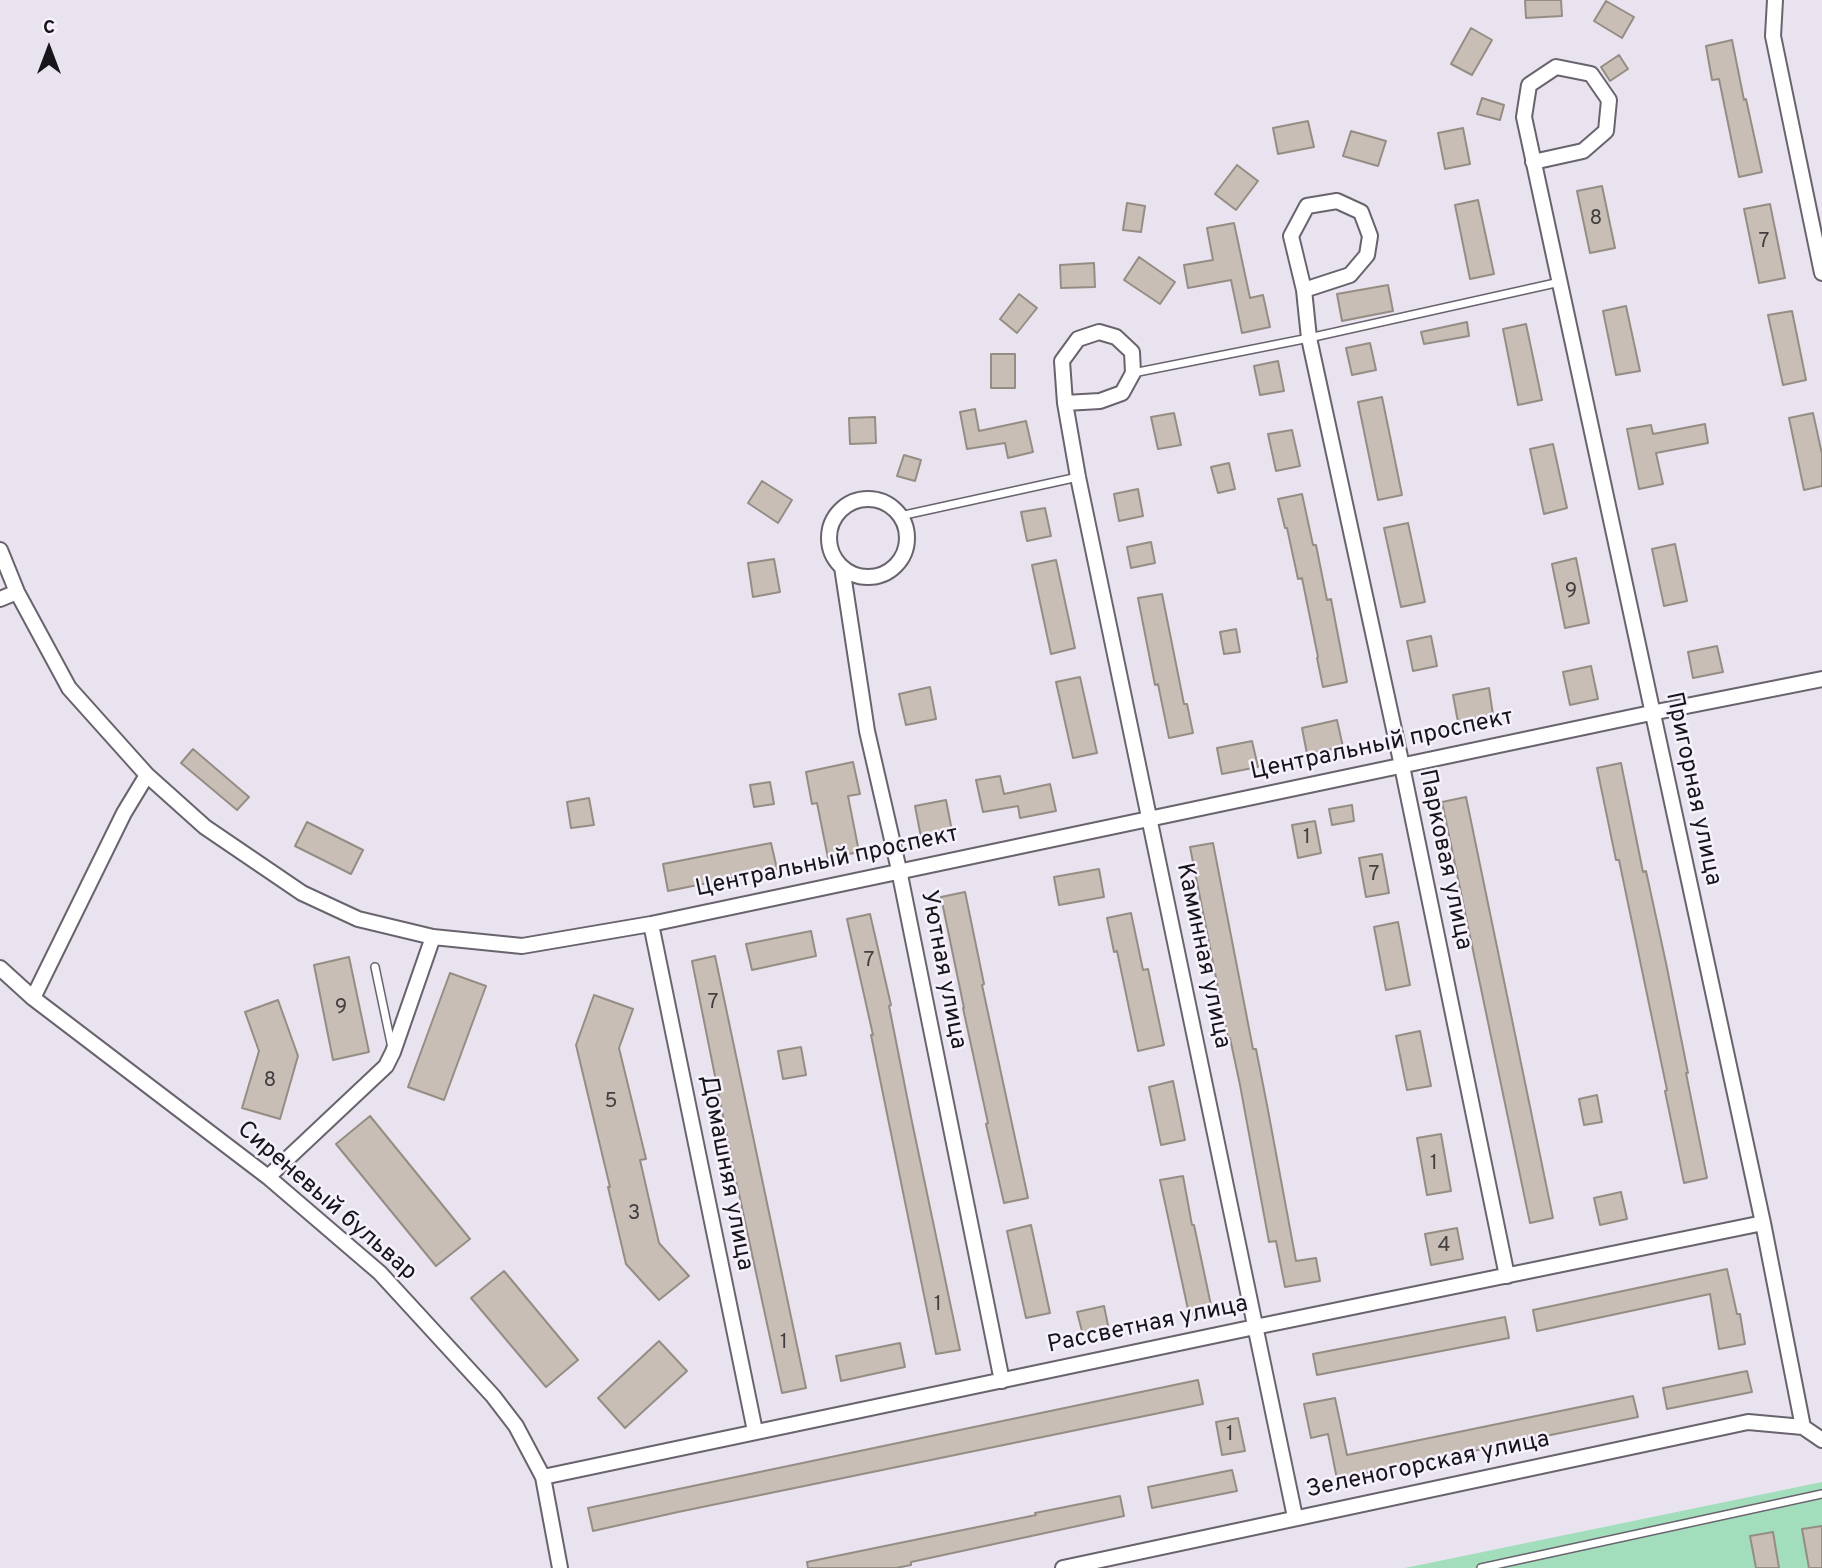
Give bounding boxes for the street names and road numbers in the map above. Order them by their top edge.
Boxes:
street label: Пригорная улица [1657,690,1727,888]
street label: Центральный проспект [1248,704,1516,788]
street label: Парковая улица [1411,767,1477,953]
street label: Центральный проспект [693,821,961,905]
street label: Каминная улица [1168,861,1236,1051]
street label: Уютная улица [912,888,972,1052]
street label: Домашняя улица [692,1073,758,1273]
street label: Сиреневый бульвар [230,1116,422,1288]
street label: Рассветная улица [1045,1291,1251,1361]
street label: Зеленогорская улица [1304,1426,1552,1506]

